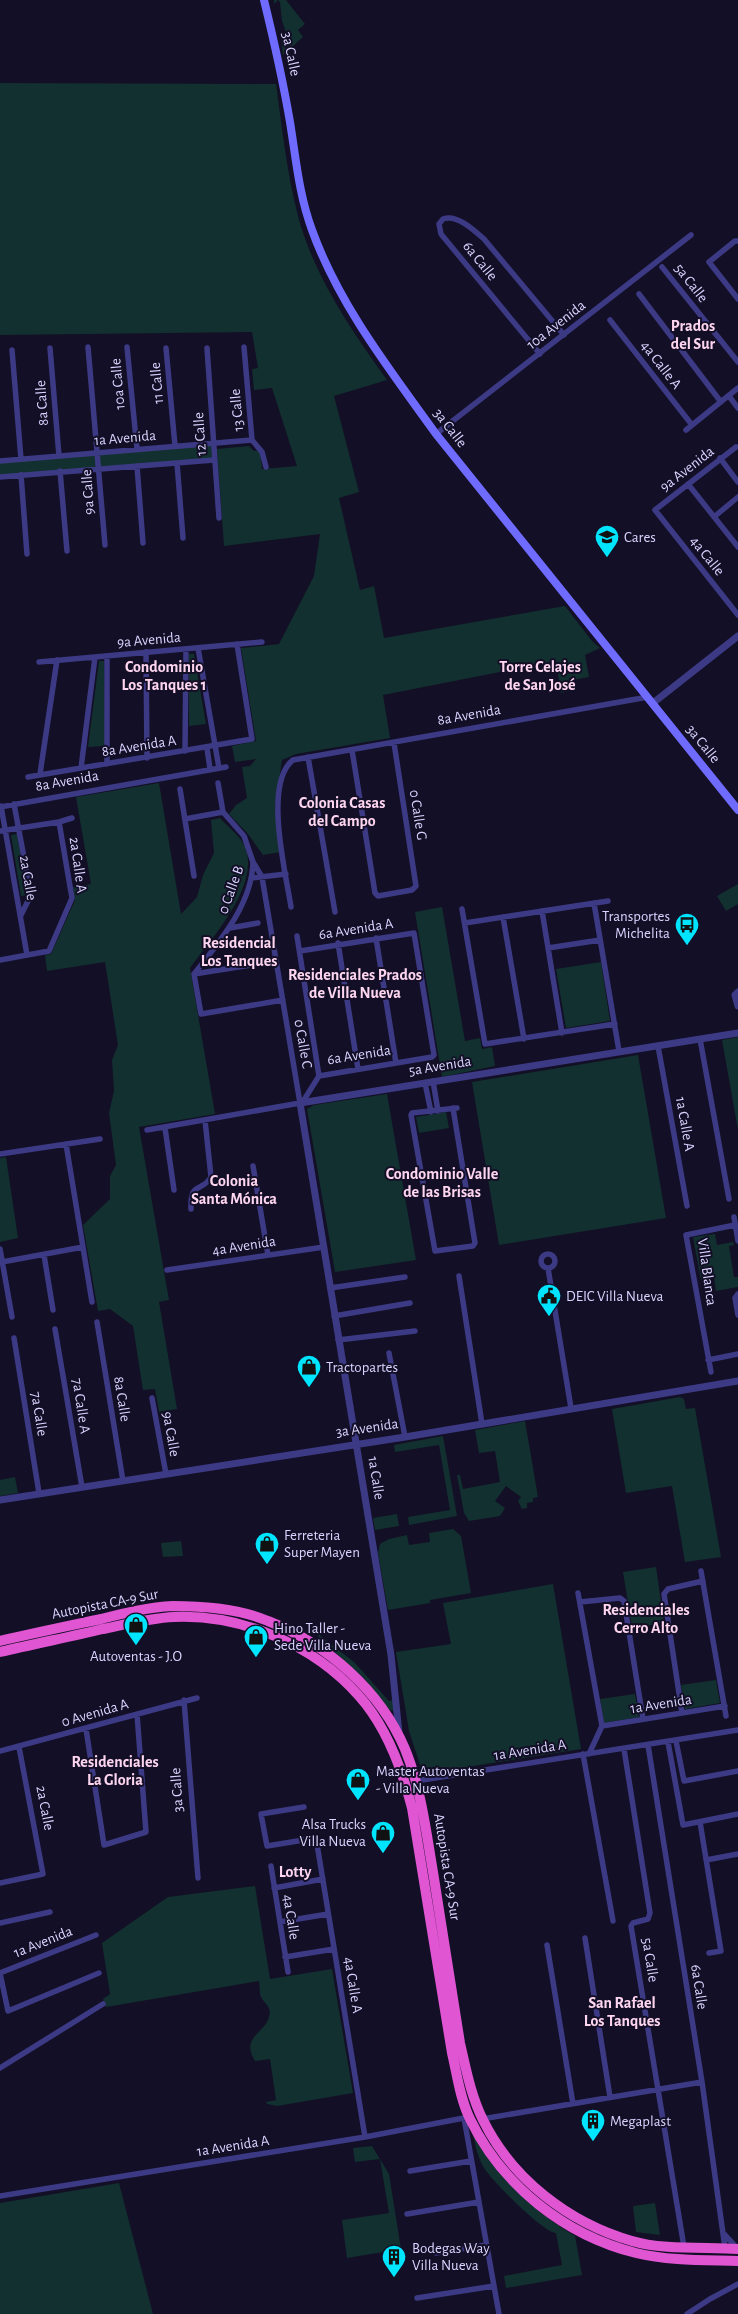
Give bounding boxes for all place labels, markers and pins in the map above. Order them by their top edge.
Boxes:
school or university icon: Cares [594,524,620,558]
place label: Cares [624,530,656,545]
place label: Transportes Michelita [602,909,670,941]
bus stop icon: Transportes Michelita [674,912,700,946]
public building icon: DEIC Villa Nueva [536,1283,562,1317]
place label: DEIC Villa Nueva [566,1289,664,1304]
shop icon: Tractopartes [296,1354,322,1388]
place label: Tractopartes [326,1360,398,1375]
place label: Ferreteria Super Mayen [284,1528,360,1560]
shop icon: Ferreteria Super Mayen [254,1531,280,1565]
shop icon: Autoventas - J.O [123,1612,149,1646]
place label: Hino Taller - Sede Villa Nueva [274,1621,372,1653]
shop icon: Hino Taller - Sede Villa Nueva [243,1624,269,1658]
place label: Autoventas - J.O [90,1649,182,1664]
place label: Master Autoventas - Villa Nueva [376,1764,485,1796]
shop icon: Master Autoventas - Villa Nueva [345,1767,371,1801]
place label: Alsa Trucks Villa Nueva [299,1817,366,1849]
shop icon: Alsa Trucks Villa Nueva [370,1820,396,1854]
building icon: Megaplast [580,2108,606,2142]
place label: Megaplast [610,2114,671,2129]
place label: Bodegas Way Villa Nueva [412,2241,490,2273]
building icon: Bodegas Way Villa Nueva [381,2244,407,2278]

